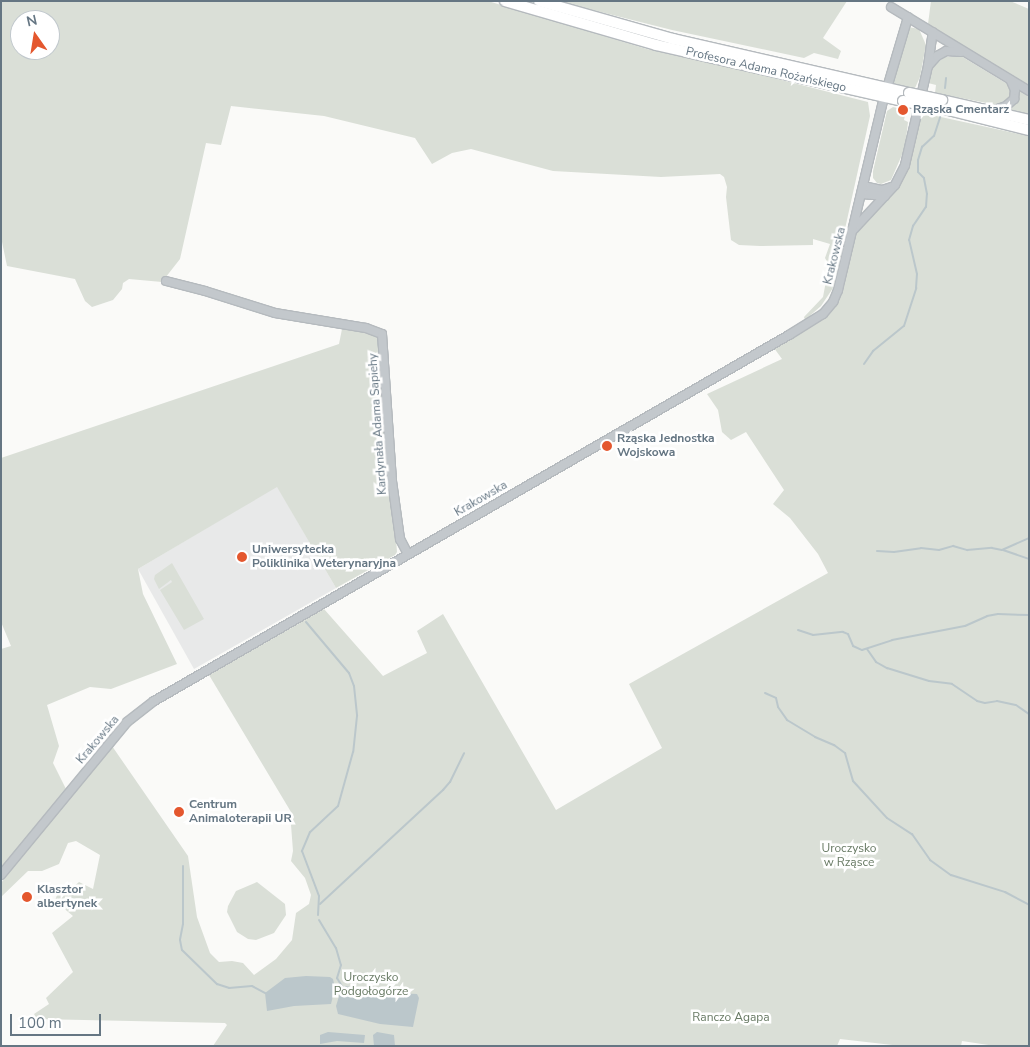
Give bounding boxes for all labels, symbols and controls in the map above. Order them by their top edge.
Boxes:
north arrow [10,10,60,60]
text: N [24,10,39,31]
street label: Profesora Adama Rożańskiego [684,45,848,95]
place label: Rząska Cmentarz [913,103,1009,117]
marker: Rząska Cmentarz [897,104,909,116]
street label: Krakowska [821,226,849,286]
street label: Kardynała Adama Sapiehy [366,353,390,495]
place label: Rząska Jednostka Wojskowa [617,432,715,460]
marker: Rząska Jednostka Wojskowa [601,440,613,452]
street label: Krakowska [452,478,510,520]
place label: Uniwersytecka Poliklinika Weterynaryjna [252,543,396,571]
marker: Uniwersytecka Poliklinika Weterynaryjna [236,551,248,563]
street label: Krakowska [74,713,122,767]
place label: Centrum Animaloterapii UR [189,798,292,826]
marker: Centrum Animaloterapii UR [173,806,185,818]
park label: Uroczysko w Rząsce [821,842,877,870]
place label: Klasztor albertynek [37,883,97,911]
marker: Klasztor albertynek [21,891,33,903]
park label: Uroczysko Podgołogórze [334,971,408,999]
scale bar [12,1004,104,1036]
park label: Ranczo Agapa [692,1011,770,1025]
text: 100 m [18,1013,62,1033]

